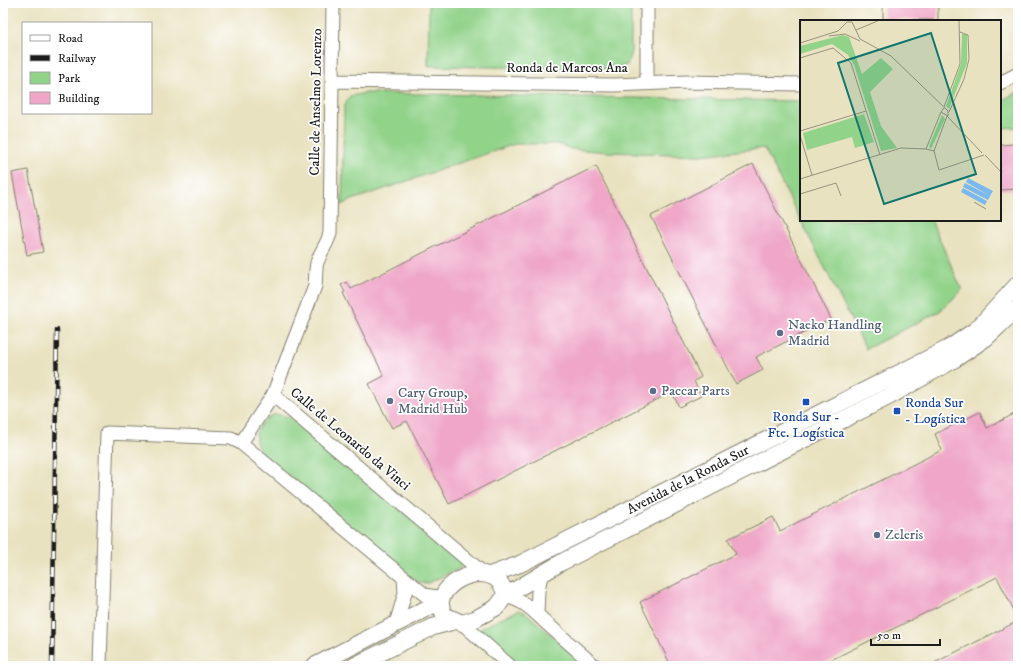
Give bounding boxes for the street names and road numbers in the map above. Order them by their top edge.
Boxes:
street label: Calle de Anselmo Lorenzo [306,28,326,176]
street label: Ronda de Marcos Ana [506,59,628,77]
street label: Calle de Leonardo da Vinci [286,383,414,495]
street label: Avenida de la Ronda Sur [624,441,753,519]

